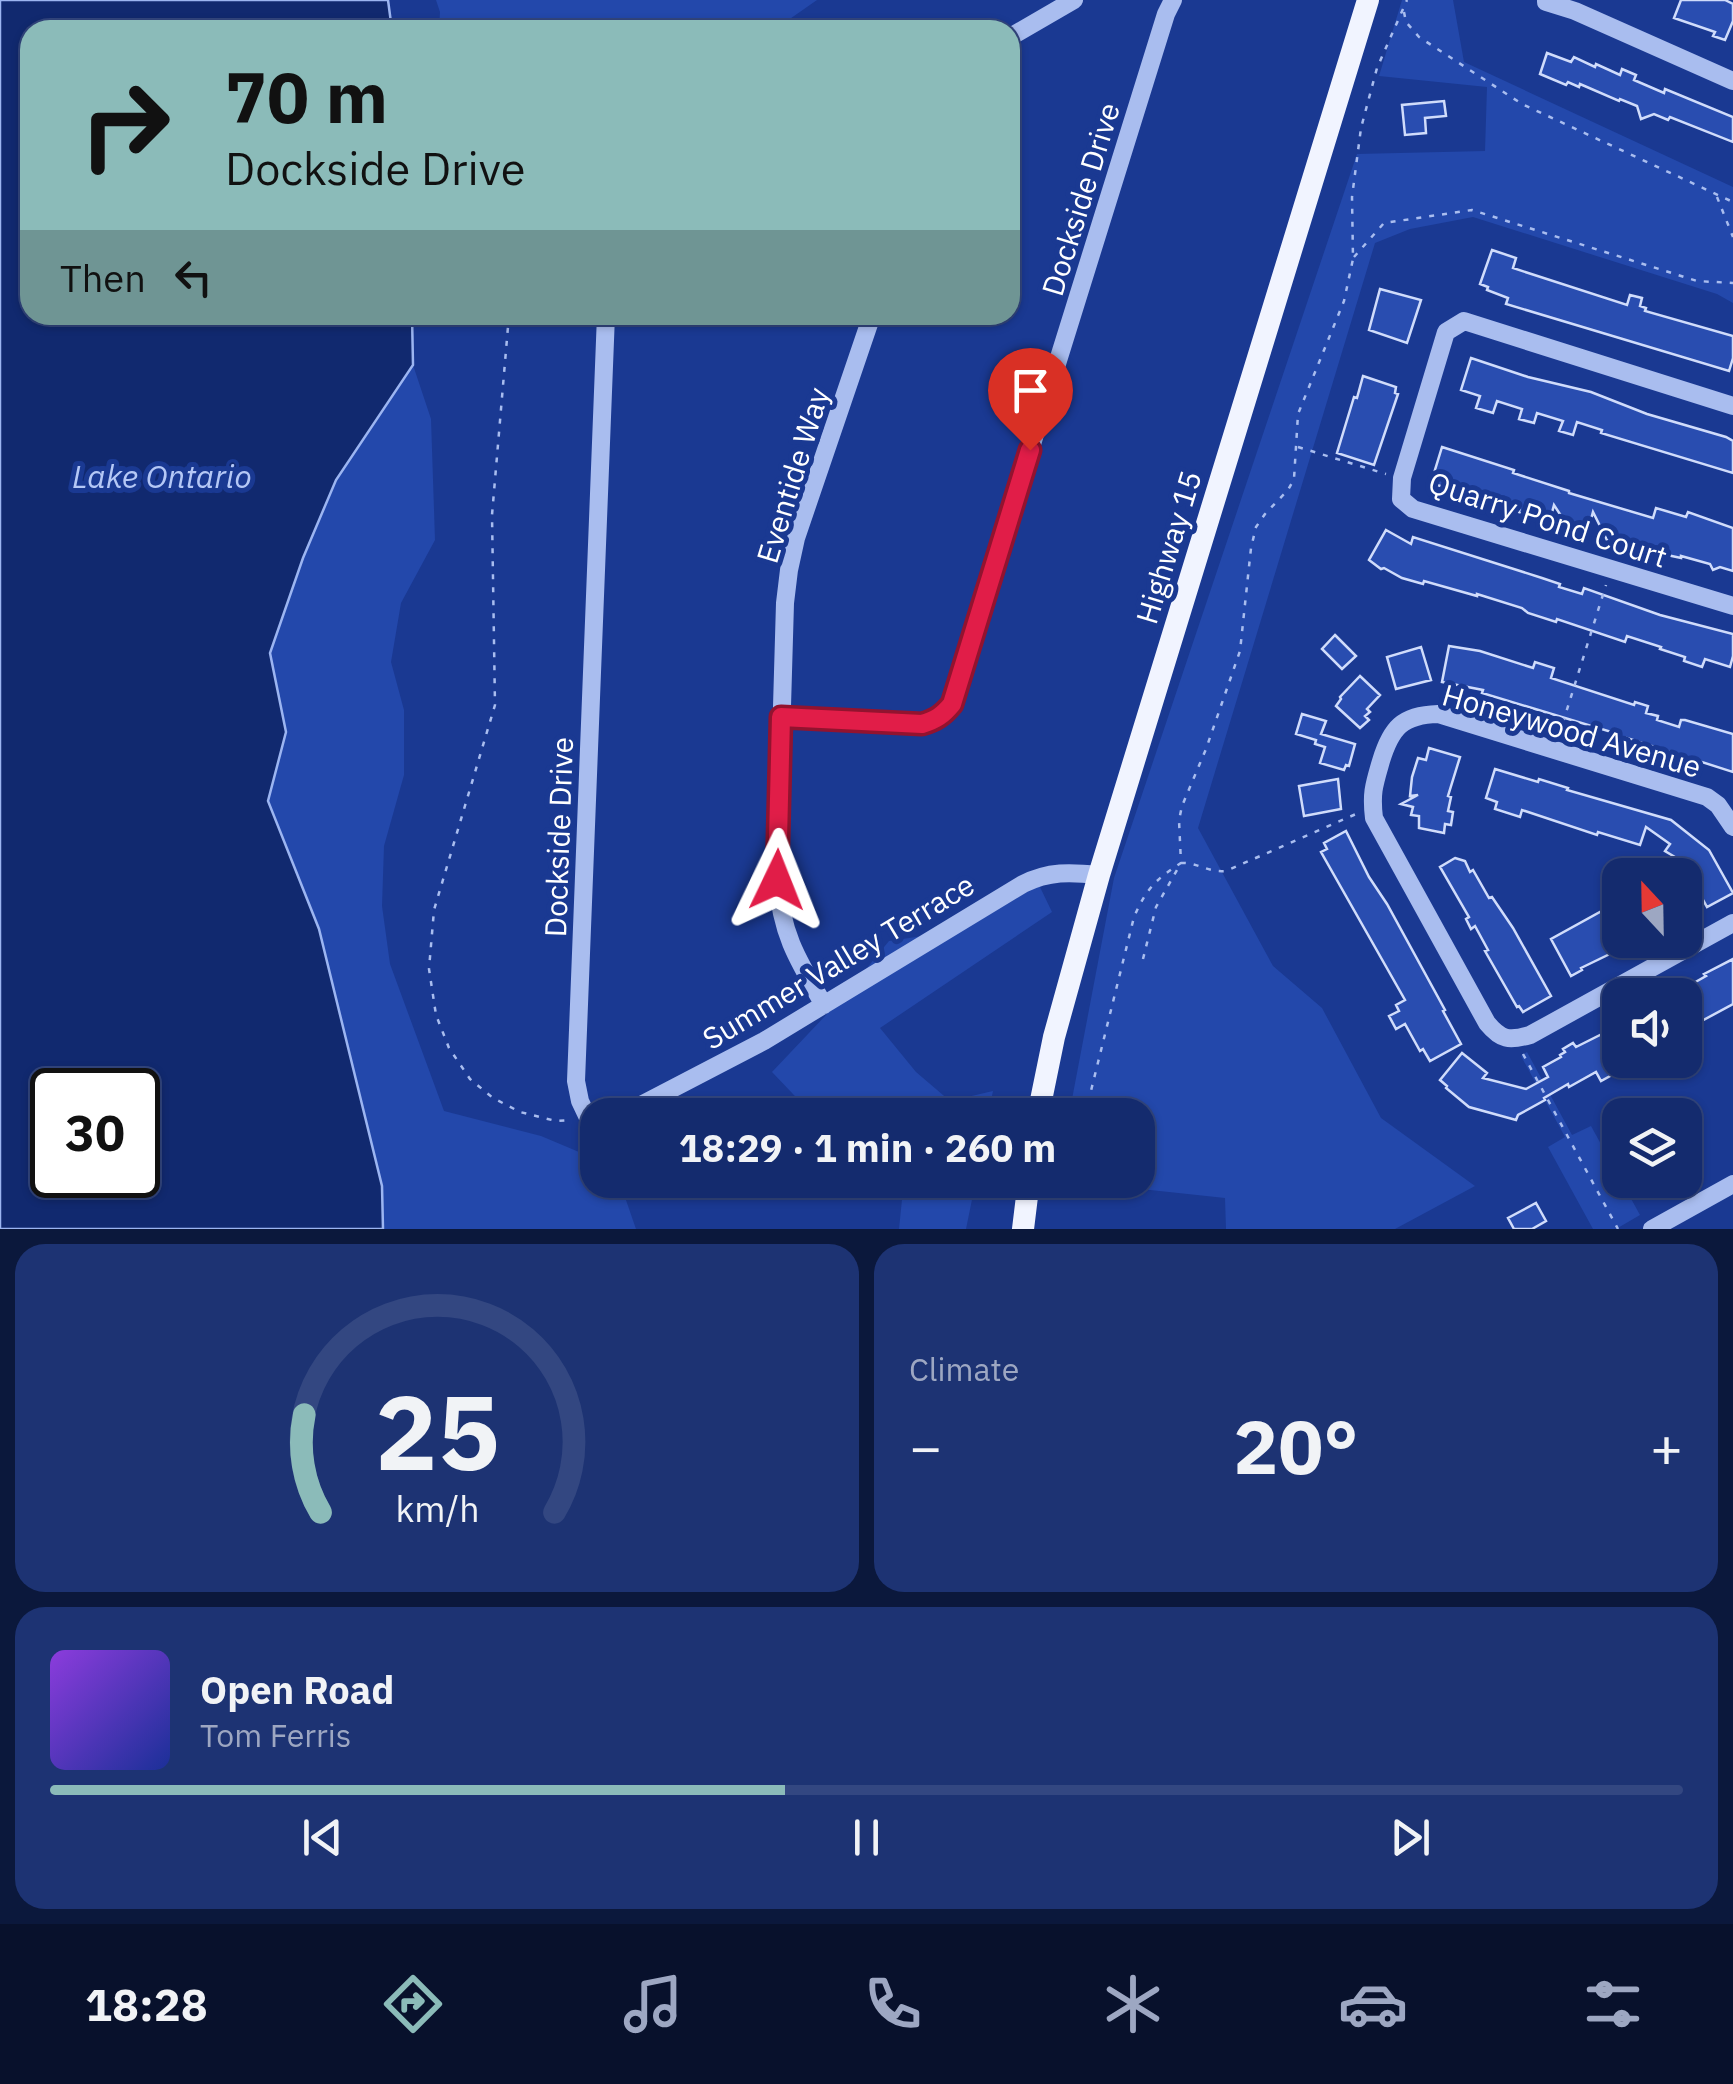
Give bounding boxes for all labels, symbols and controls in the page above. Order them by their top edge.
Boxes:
text: 70 m [225,51,388,142]
icon: right [60,60,190,190]
street label: Dockside Drive [1032,98,1128,300]
text: Dockside Drive [225,139,525,197]
icon: left [166,250,221,305]
text: Then [60,253,146,302]
pin [988,348,1073,451]
icon: arrive [1003,363,1058,418]
street label: Eventide Way [747,382,837,568]
water label: Lake Ontario [72,455,252,497]
street label: Quarry Pond Court [1424,462,1672,576]
street label: Highway 15 [1126,466,1210,628]
street label: Honeywood Avenue [1438,674,1706,786]
street label: Dockside Drive [535,736,581,938]
position arrow [725,828,829,932]
north arrow [1602,858,1702,958]
map controls [1602,858,1702,1198]
street label: Summer Valley Terrace [695,864,981,1058]
button: sound [1602,978,1702,1078]
speed limit sign: 30 [30,1068,160,1198]
button: layers [1602,1098,1702,1198]
text: 18:29 · 1 min · 260 m [679,1123,1056,1172]
text: Climate [909,1348,1019,1390]
text: 25 [375,1363,499,1499]
text: 20° [1233,1397,1359,1495]
text: − [909,1411,942,1482]
text: + [1650,1411,1683,1482]
text: km/h [395,1485,479,1532]
text: Open Road [200,1665,394,1714]
text: Tom Ferris [200,1714,351,1756]
icon: previous [295,1810,350,1865]
icon: pause [839,1810,894,1865]
icon: next [1383,1810,1438,1865]
icon: directions [378,1969,448,2039]
icon: music [618,1969,688,2039]
icon: phone [858,1969,928,2039]
icon: climate [1098,1969,1168,2039]
icon: car [1338,1969,1408,2039]
icon: filters [1578,1969,1648,2039]
text: 18:28 [85,1975,208,2033]

